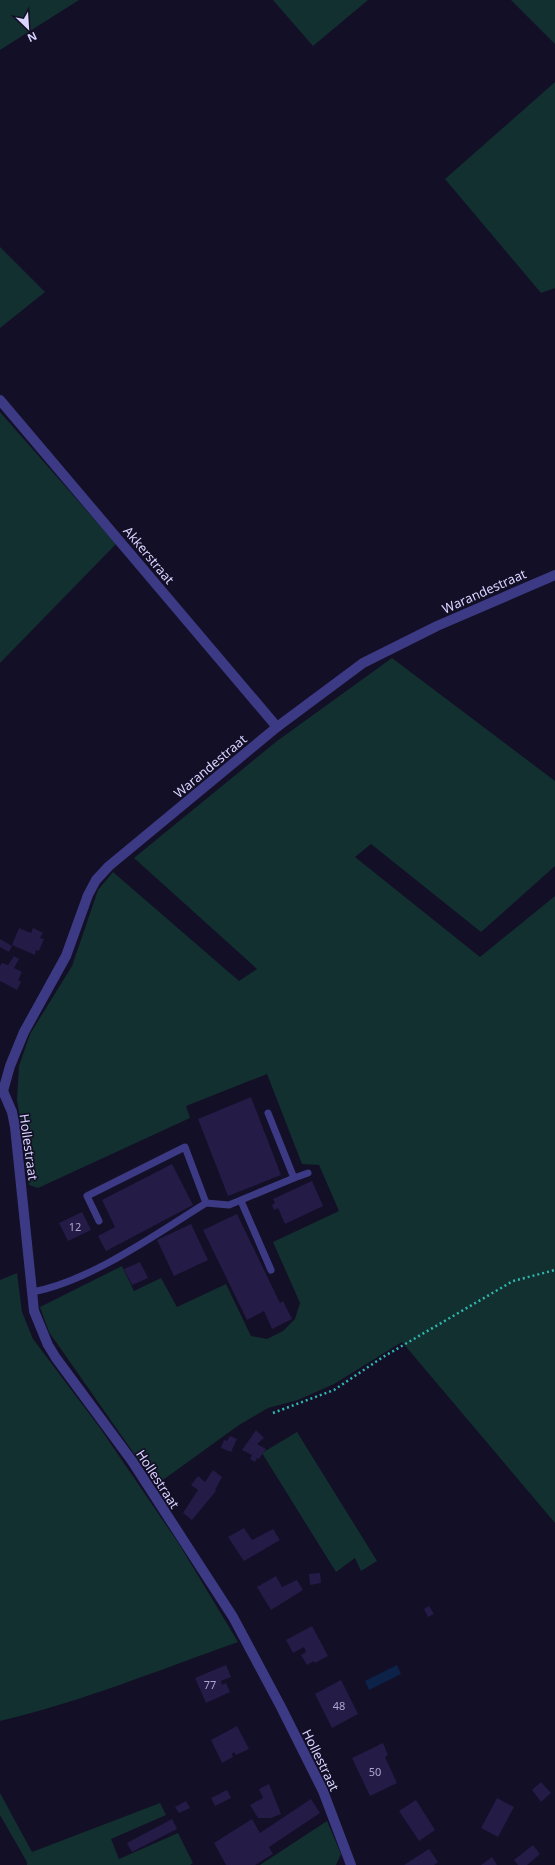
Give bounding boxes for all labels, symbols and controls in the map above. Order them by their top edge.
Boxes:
north arrow [8,8,48,48]
text: N [25,29,40,46]
street label: Akkerstraat [120,522,179,588]
street label: Warandestraat [439,564,529,618]
street label: Warandestraat [170,730,251,802]
street label: Hollestraat [15,1113,43,1182]
house number: 12 [69,1219,81,1234]
street label: Hollestraat [132,1446,184,1512]
house number: 77 [204,1677,216,1692]
house number: 48 [333,1698,345,1713]
street label: Hollestraat [298,1726,344,1794]
house number: 50 [369,1764,381,1779]

